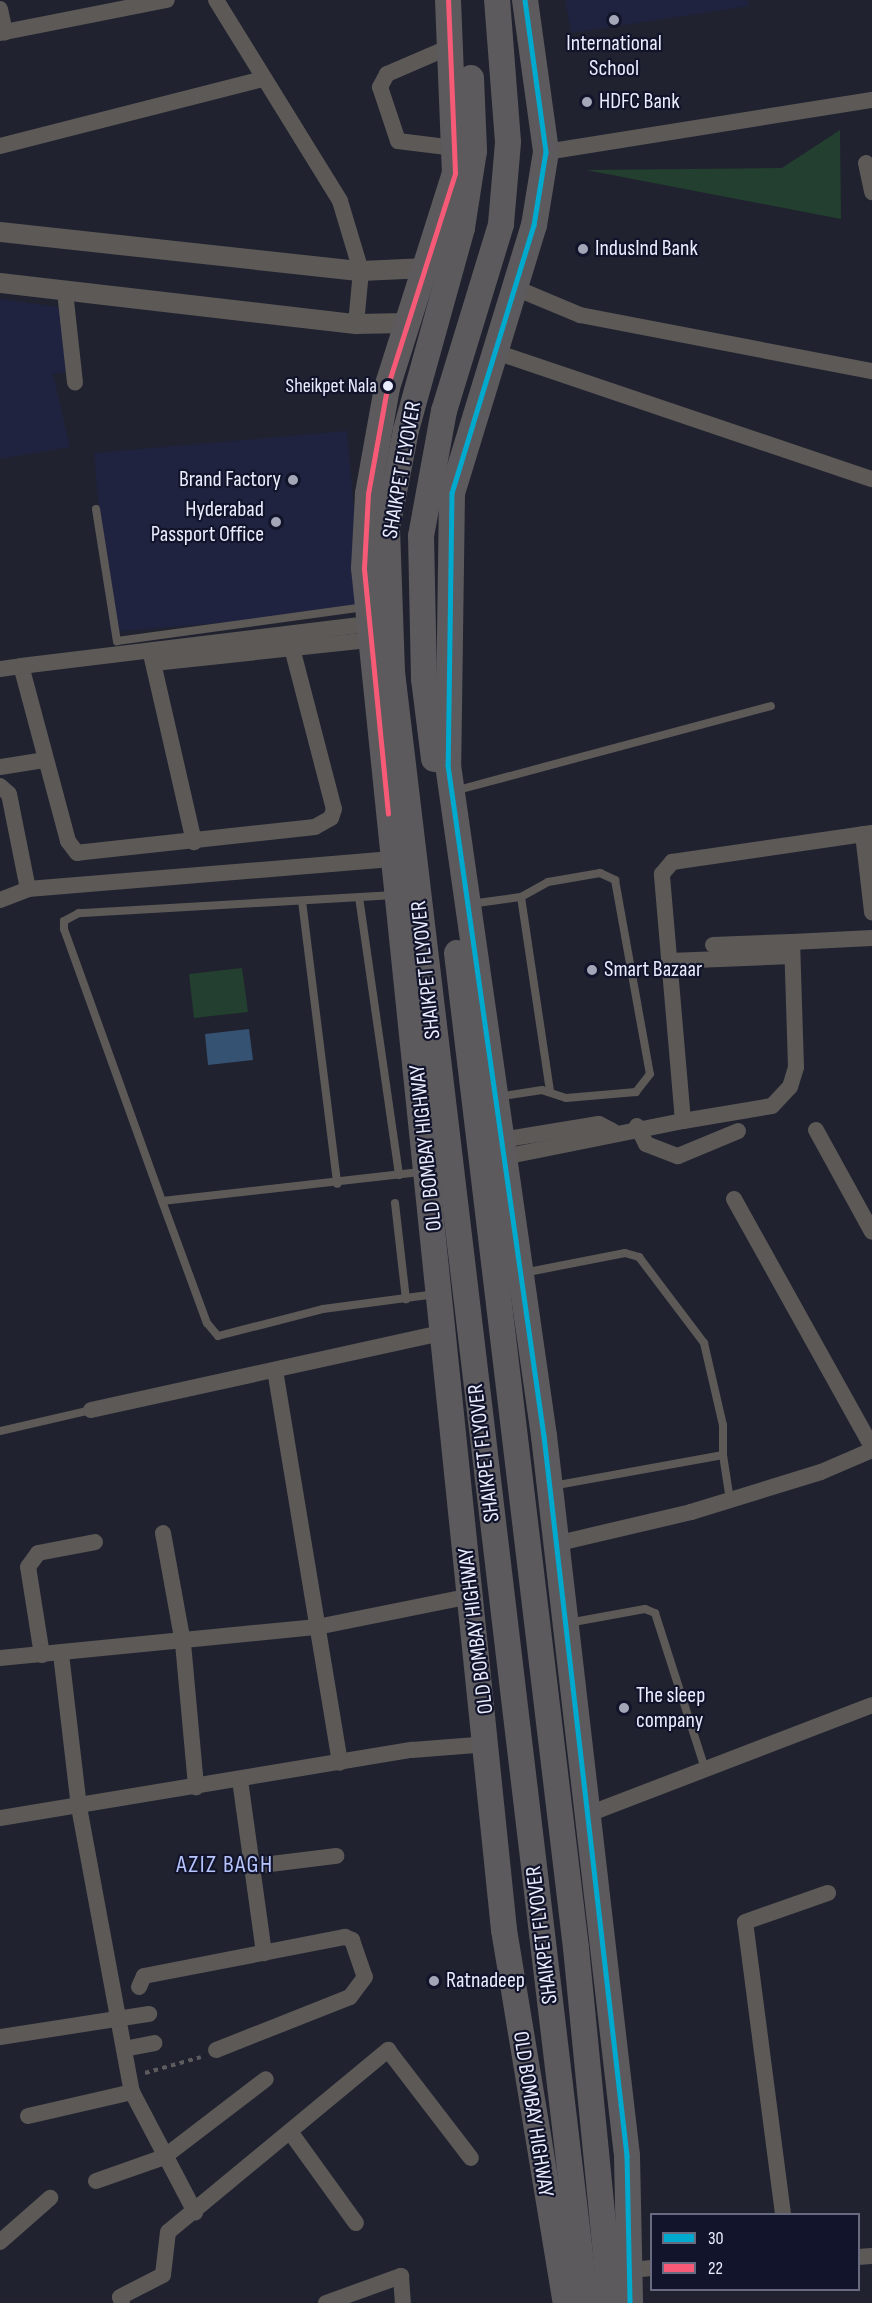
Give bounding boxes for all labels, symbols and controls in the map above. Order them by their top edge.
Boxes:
marker: International School [607,13,621,27]
place label: International School [566,30,662,82]
place label: HDFC Bank [599,89,680,115]
marker: HDFC Bank [580,95,594,109]
place label: IndusInd Bank [595,236,698,262]
marker: IndusInd Bank [576,242,590,256]
place label: Sheikpet Nala [286,374,377,398]
marker: Sheikpet Nala [382,380,394,392]
street label: SHAIKPET FLYOVER [377,399,427,541]
place label: Brand Factory [179,467,281,493]
marker: Brand Factory [286,473,300,487]
place label: Hyderabad Passport Office [151,496,264,548]
marker: Hyderabad Passport Office [269,515,283,529]
street label: SHAIKPET FLYOVER [406,899,446,1041]
place label: Smart Bazaar [604,957,702,983]
marker: Smart Bazaar [585,963,599,977]
street label: OLD BOMBAY HIGHWAY [404,1063,448,1233]
street label: SHAIKPET FLYOVER [462,1382,506,1524]
street label: OLD BOMBAY HIGHWAY [453,1546,499,1716]
place label: The sleep company [636,1682,705,1734]
marker: The sleep company [617,1701,631,1715]
district label: AZIZ BAGH [176,1851,274,1879]
street label: SHAIKPET FLYOVER [520,1864,564,2006]
place label: Ratnadeep [446,1968,525,1994]
marker: Ratnadeep [427,1974,441,1988]
street label: OLD BOMBAY HIGHWAY [507,2029,559,2199]
legend [650,2213,860,2291]
text: 30 [708,2228,724,2249]
text: 22 [708,2258,723,2279]

